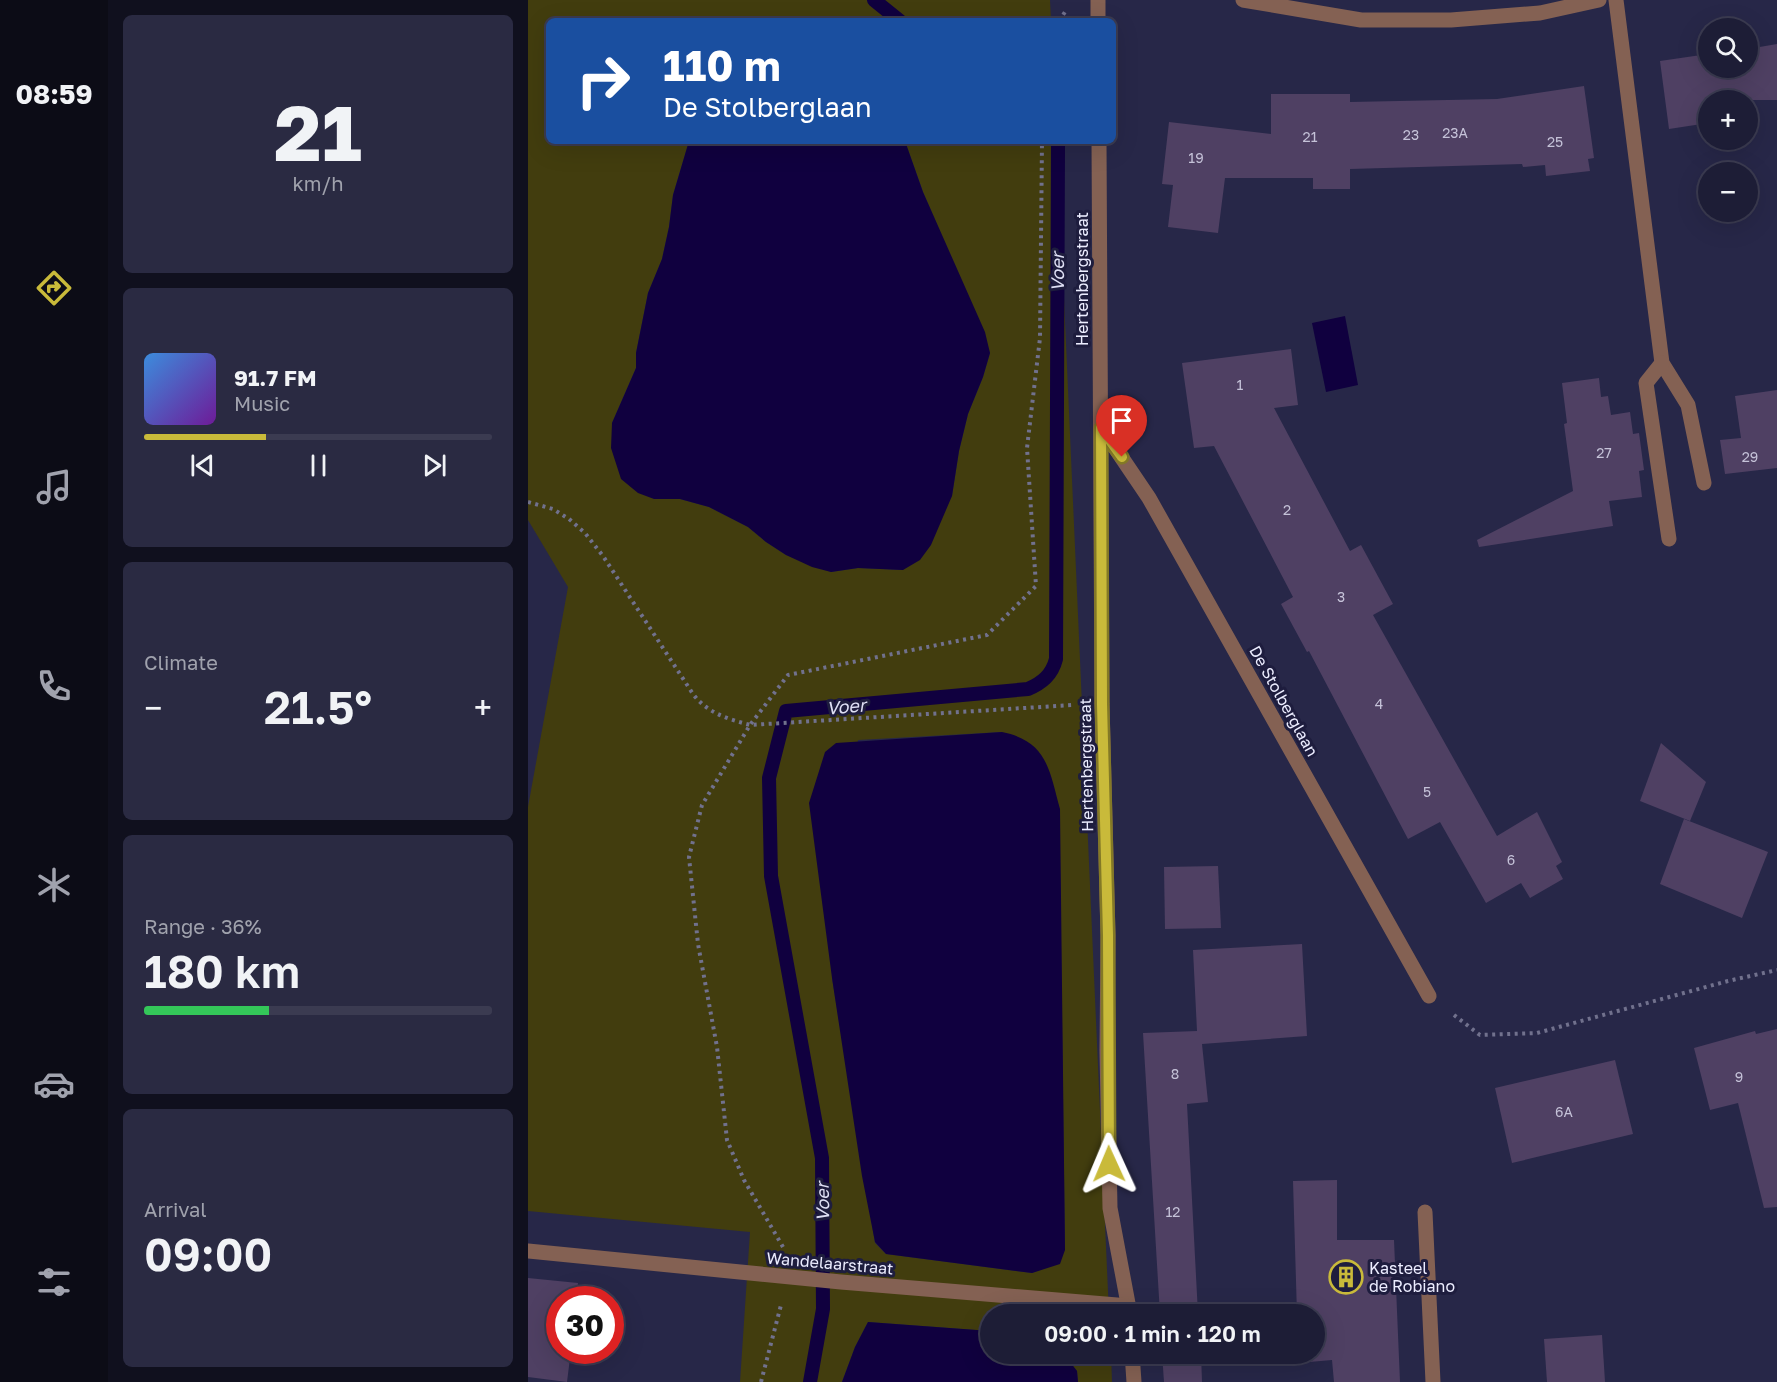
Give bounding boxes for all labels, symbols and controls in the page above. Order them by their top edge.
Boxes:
map controls [1698,18,1758,222]
button: search [1698,18,1758,78]
text: 110 m [663,40,781,90]
icon: right [564,42,642,120]
text: 08:59 [15,78,93,110]
text: 21 [274,85,362,178]
button: + [1698,90,1758,150]
text: De Stolberglaan [663,91,872,123]
house number: 23A [1442,124,1468,141]
house number: 23 [1403,126,1419,143]
house number: 21 [1303,128,1318,145]
house number: 25 [1547,133,1563,150]
house number: 19 [1188,149,1204,166]
button: − [1698,162,1758,222]
text: km/h [293,171,343,195]
street label: Hertenbergstraat [1072,212,1092,346]
water label: Voer [1046,249,1068,292]
icon: directions [33,267,75,309]
text: 91.7 FM [234,364,317,391]
house number: 1 [1237,376,1244,393]
text: Music [234,391,290,415]
pin [1096,395,1147,457]
icon: arrive [1105,404,1138,437]
house number: 27 [1596,444,1612,461]
house number: 29 [1742,448,1758,465]
icon: previous [186,449,219,482]
icon: pause [302,449,335,482]
icon: next [418,449,451,482]
icon: music [33,466,75,508]
house number: 2 [1283,501,1291,518]
house number: 3 [1337,588,1345,605]
street label: De Stolberglaan [1245,642,1323,760]
text: Climate [144,650,218,674]
icon: phone [33,665,75,707]
text: 21.5° [264,680,372,734]
text: − [144,688,162,727]
text: + [474,688,492,727]
water label: Voer [825,693,869,719]
house number: 4 [1375,695,1383,712]
street label: Hertenbergstraat [1075,698,1097,832]
house number: 5 [1423,783,1431,800]
house number: 6 [1507,851,1515,868]
icon: climate [33,864,75,906]
text: Range · 36% [144,914,262,938]
text: 180 km [144,944,300,998]
icon: car [33,1063,75,1105]
house number: 8 [1171,1065,1179,1082]
house number: 9 [1735,1068,1743,1085]
house number: 6A [1555,1103,1574,1120]
position arrow [1077,1132,1141,1196]
water label: Voer [811,1179,833,1222]
text: Arrival [144,1197,207,1221]
house number: 12 [1166,1203,1180,1220]
text: 09:00 [144,1227,272,1281]
street label: Wandelaarstraat [766,1247,894,1279]
place label: Kasteel de Robiano [1369,1258,1455,1296]
building icon: Kasteel de Robiano [1328,1259,1364,1295]
icon: filters [33,1261,75,1303]
speed limit sign: 30 [546,1286,624,1364]
text: 09:00 · 1 min · 120 m [1044,1320,1261,1347]

